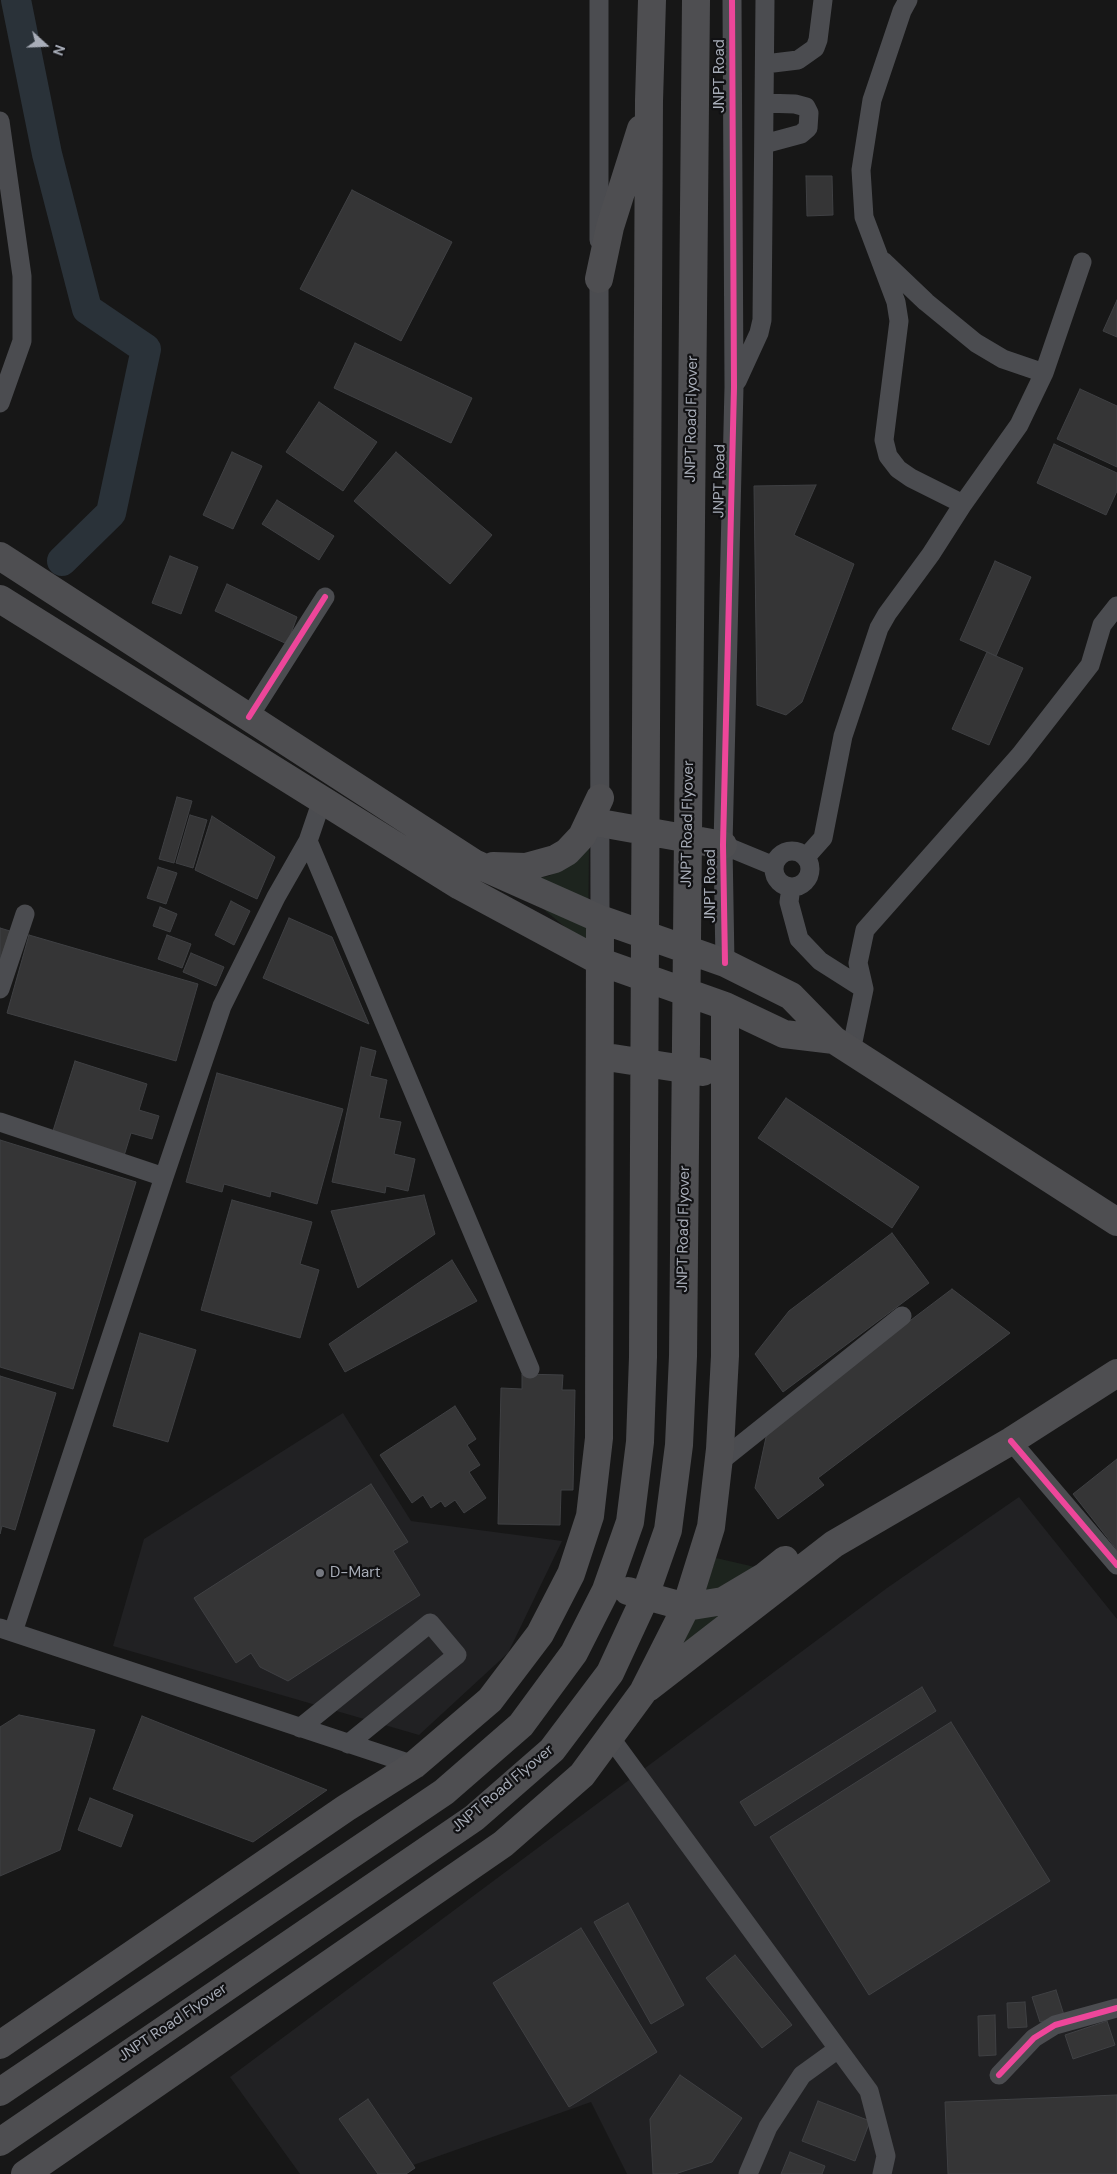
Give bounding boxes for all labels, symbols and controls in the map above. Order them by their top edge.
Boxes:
north arrow [20,20,70,70]
street label: JNPT Road [711,39,729,113]
text: N [49,42,69,58]
street label: JNPT Road Flyover [682,355,702,483]
street label: JNPT Road [710,444,730,518]
street label: JNPT Road Flyover [678,760,698,888]
street label: JNPT Road [702,849,720,923]
street label: JNPT Road Flyover [674,1165,694,1293]
place label: D-Mart [330,1564,381,1582]
marker: D-Mart [314,1567,326,1579]
street label: JNPT Road Flyover [449,1741,557,1837]
street label: JNPT Road Flyover [115,1980,231,2066]

